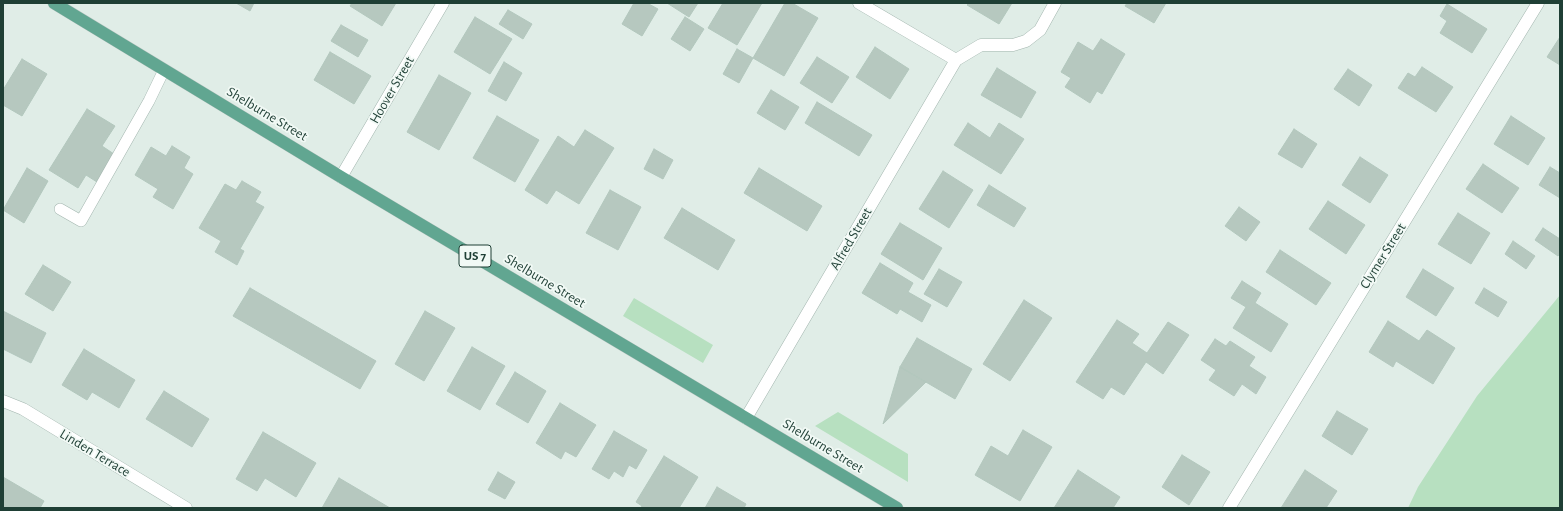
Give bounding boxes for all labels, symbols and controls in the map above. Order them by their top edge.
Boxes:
street label: Hoover Street [366,53,418,127]
street label: Shelburne Street [224,83,310,145]
street label: Alfred Street [826,205,876,273]
street label: Clymer Street [1356,220,1410,292]
road number: US 7 [459,245,491,267]
street label: Shelburne Street [502,250,588,312]
street label: Shelburne Street [780,415,866,477]
street label: Linden Terrace [57,425,133,481]

